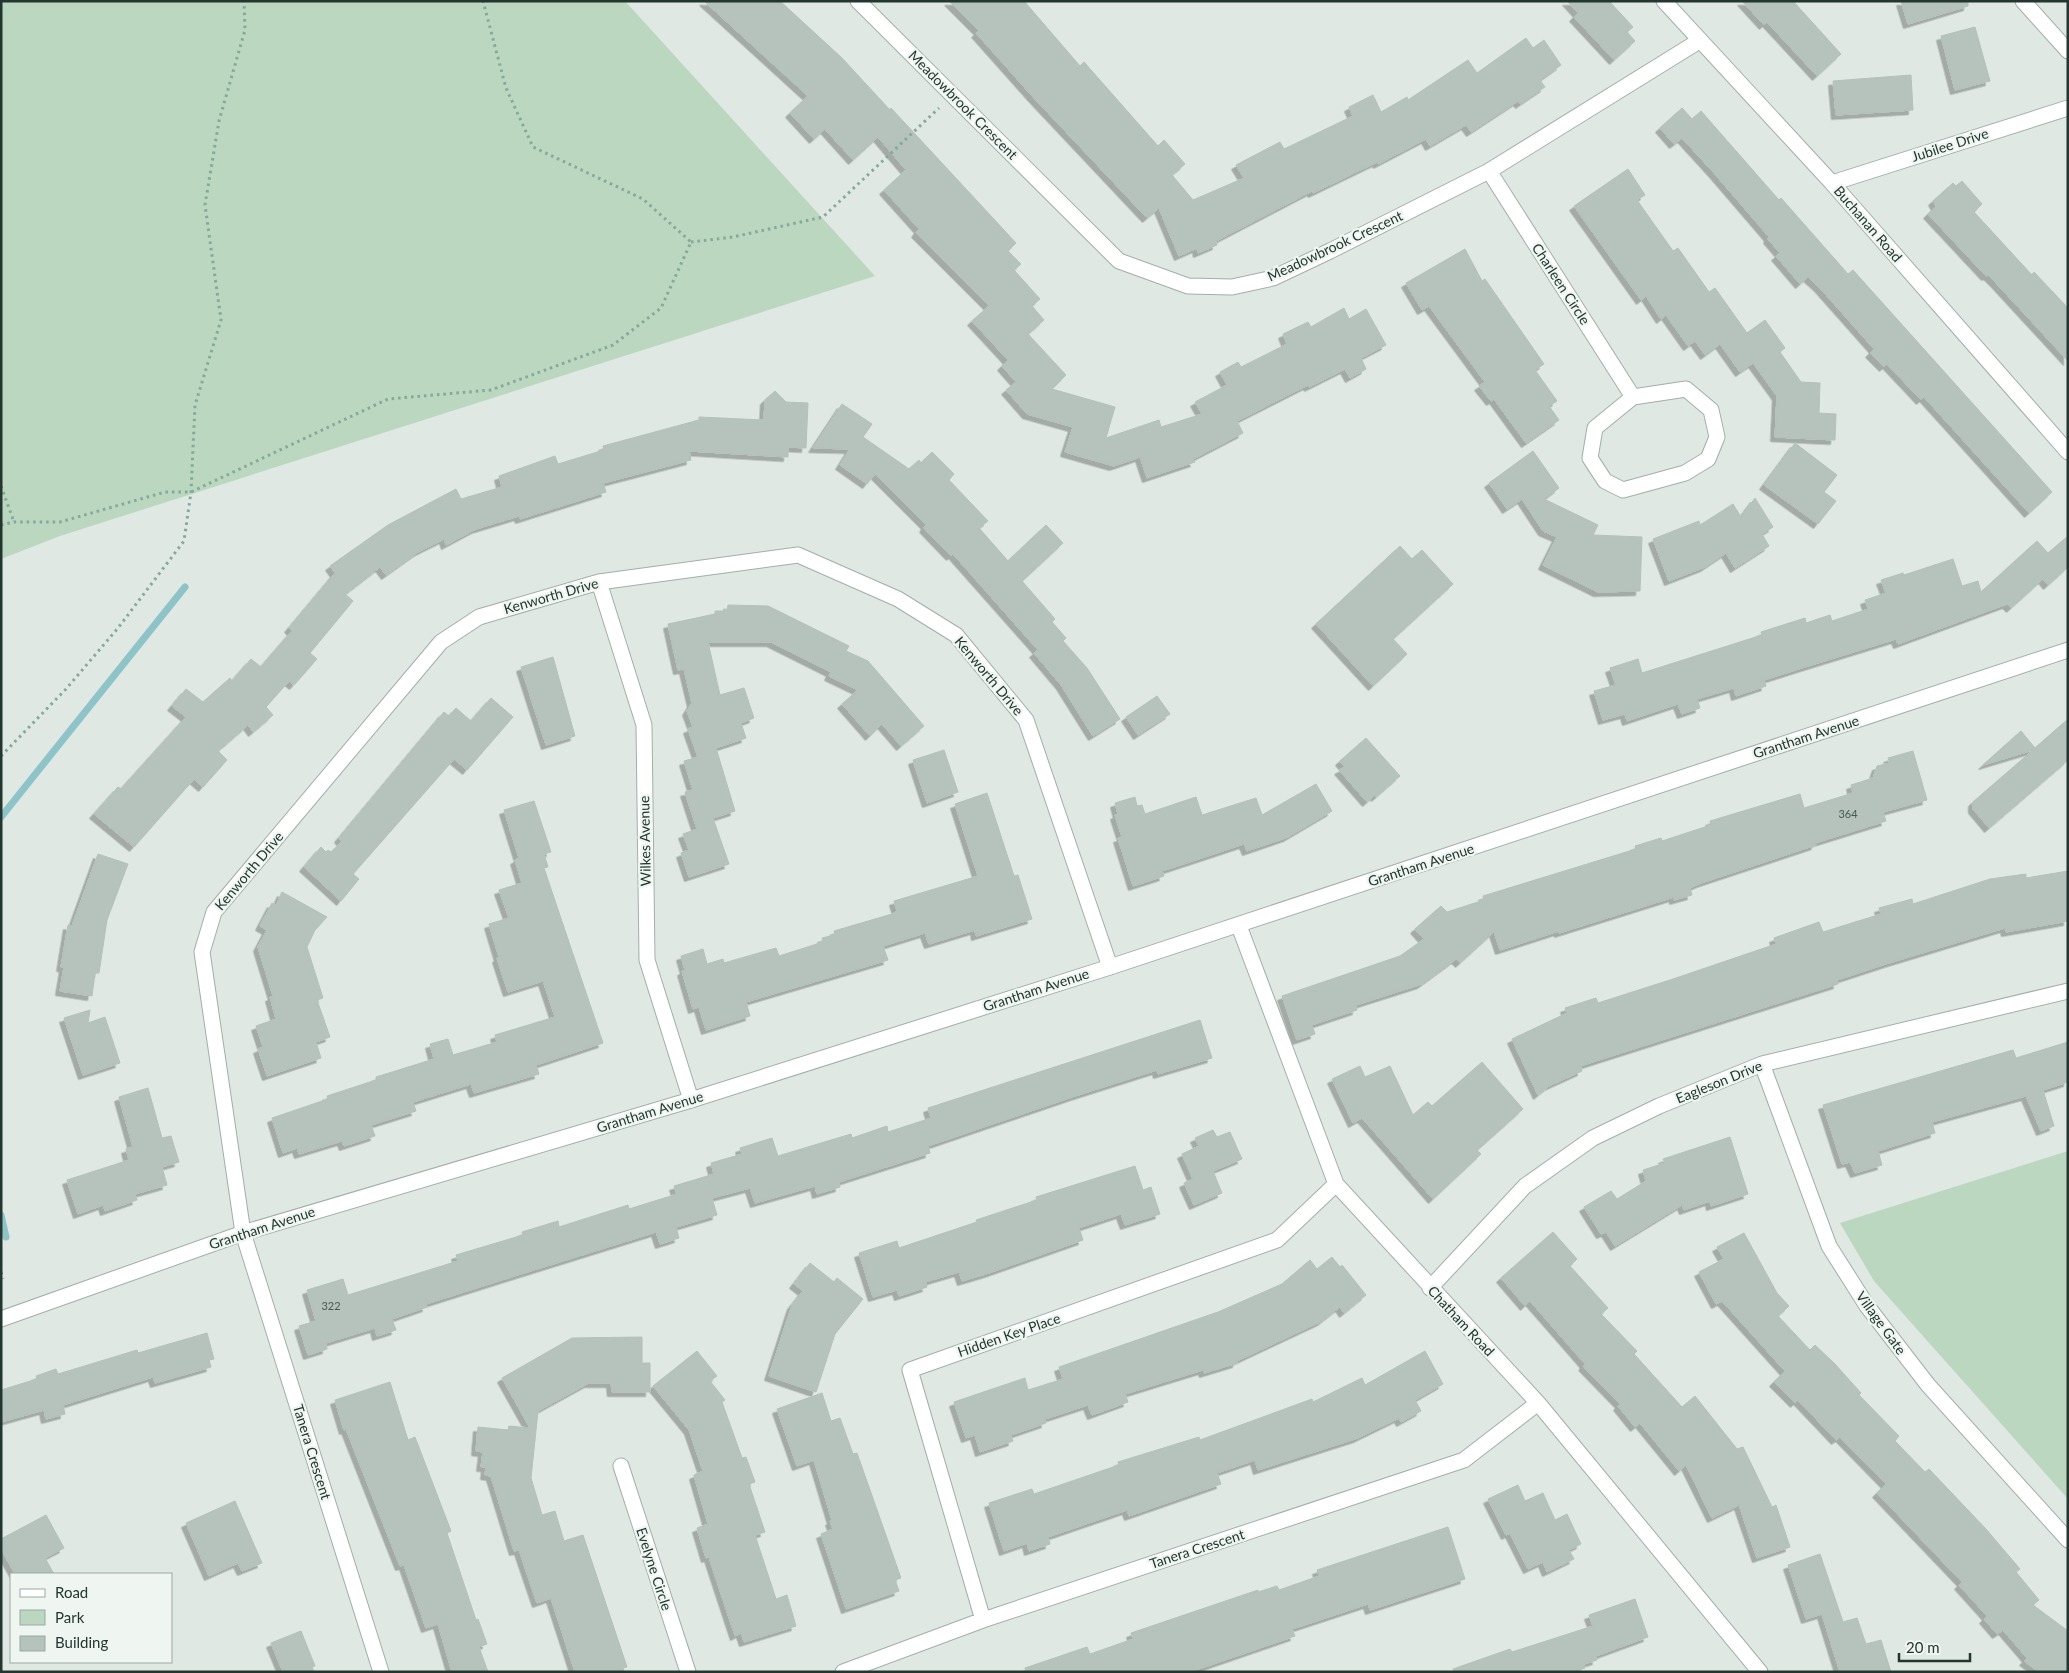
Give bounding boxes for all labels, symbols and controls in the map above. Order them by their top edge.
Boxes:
street label: Meadowbrook Crescent [905,47,1021,163]
street label: Jubilee Drive [1909,124,1990,165]
street label: Buchanan Road [1831,182,1906,265]
street label: Meadowbrook Crescent [1264,207,1405,284]
street label: Charleen Circle [1529,240,1594,328]
street label: Kenworth Drive [502,574,600,617]
street label: Kenworth Drive [951,633,1027,719]
street label: Grantham Avenue [1751,711,1861,762]
street label: Wilkes Avenue [635,795,654,887]
house number: 364 [1838,807,1858,820]
street label: Kenworth Drive [211,828,287,914]
street label: Grantham Avenue [1366,839,1476,890]
street label: Grantham Avenue [981,964,1091,1015]
street label: Eagleson Drive [1673,1056,1765,1107]
street label: Grantham Avenue [595,1087,705,1136]
street label: Grantham Avenue [207,1202,317,1253]
street label: Chatham Road [1424,1282,1498,1359]
street label: Village Gate [1853,1288,1910,1358]
house number: 322 [321,1299,341,1312]
street label: Hidden Key Place [955,1309,1062,1360]
street label: Tanera Crescent [290,1402,335,1501]
street label: Evelyne Circle [633,1525,676,1613]
street label: Tanera Crescent [1147,1525,1246,1572]
legend [10,1573,172,1663]
text: Road [55,1583,88,1601]
text: Park [55,1608,85,1626]
scale bar [1899,1630,1970,1662]
text: Building [55,1633,108,1651]
text: 20 m [1906,1638,1940,1656]

